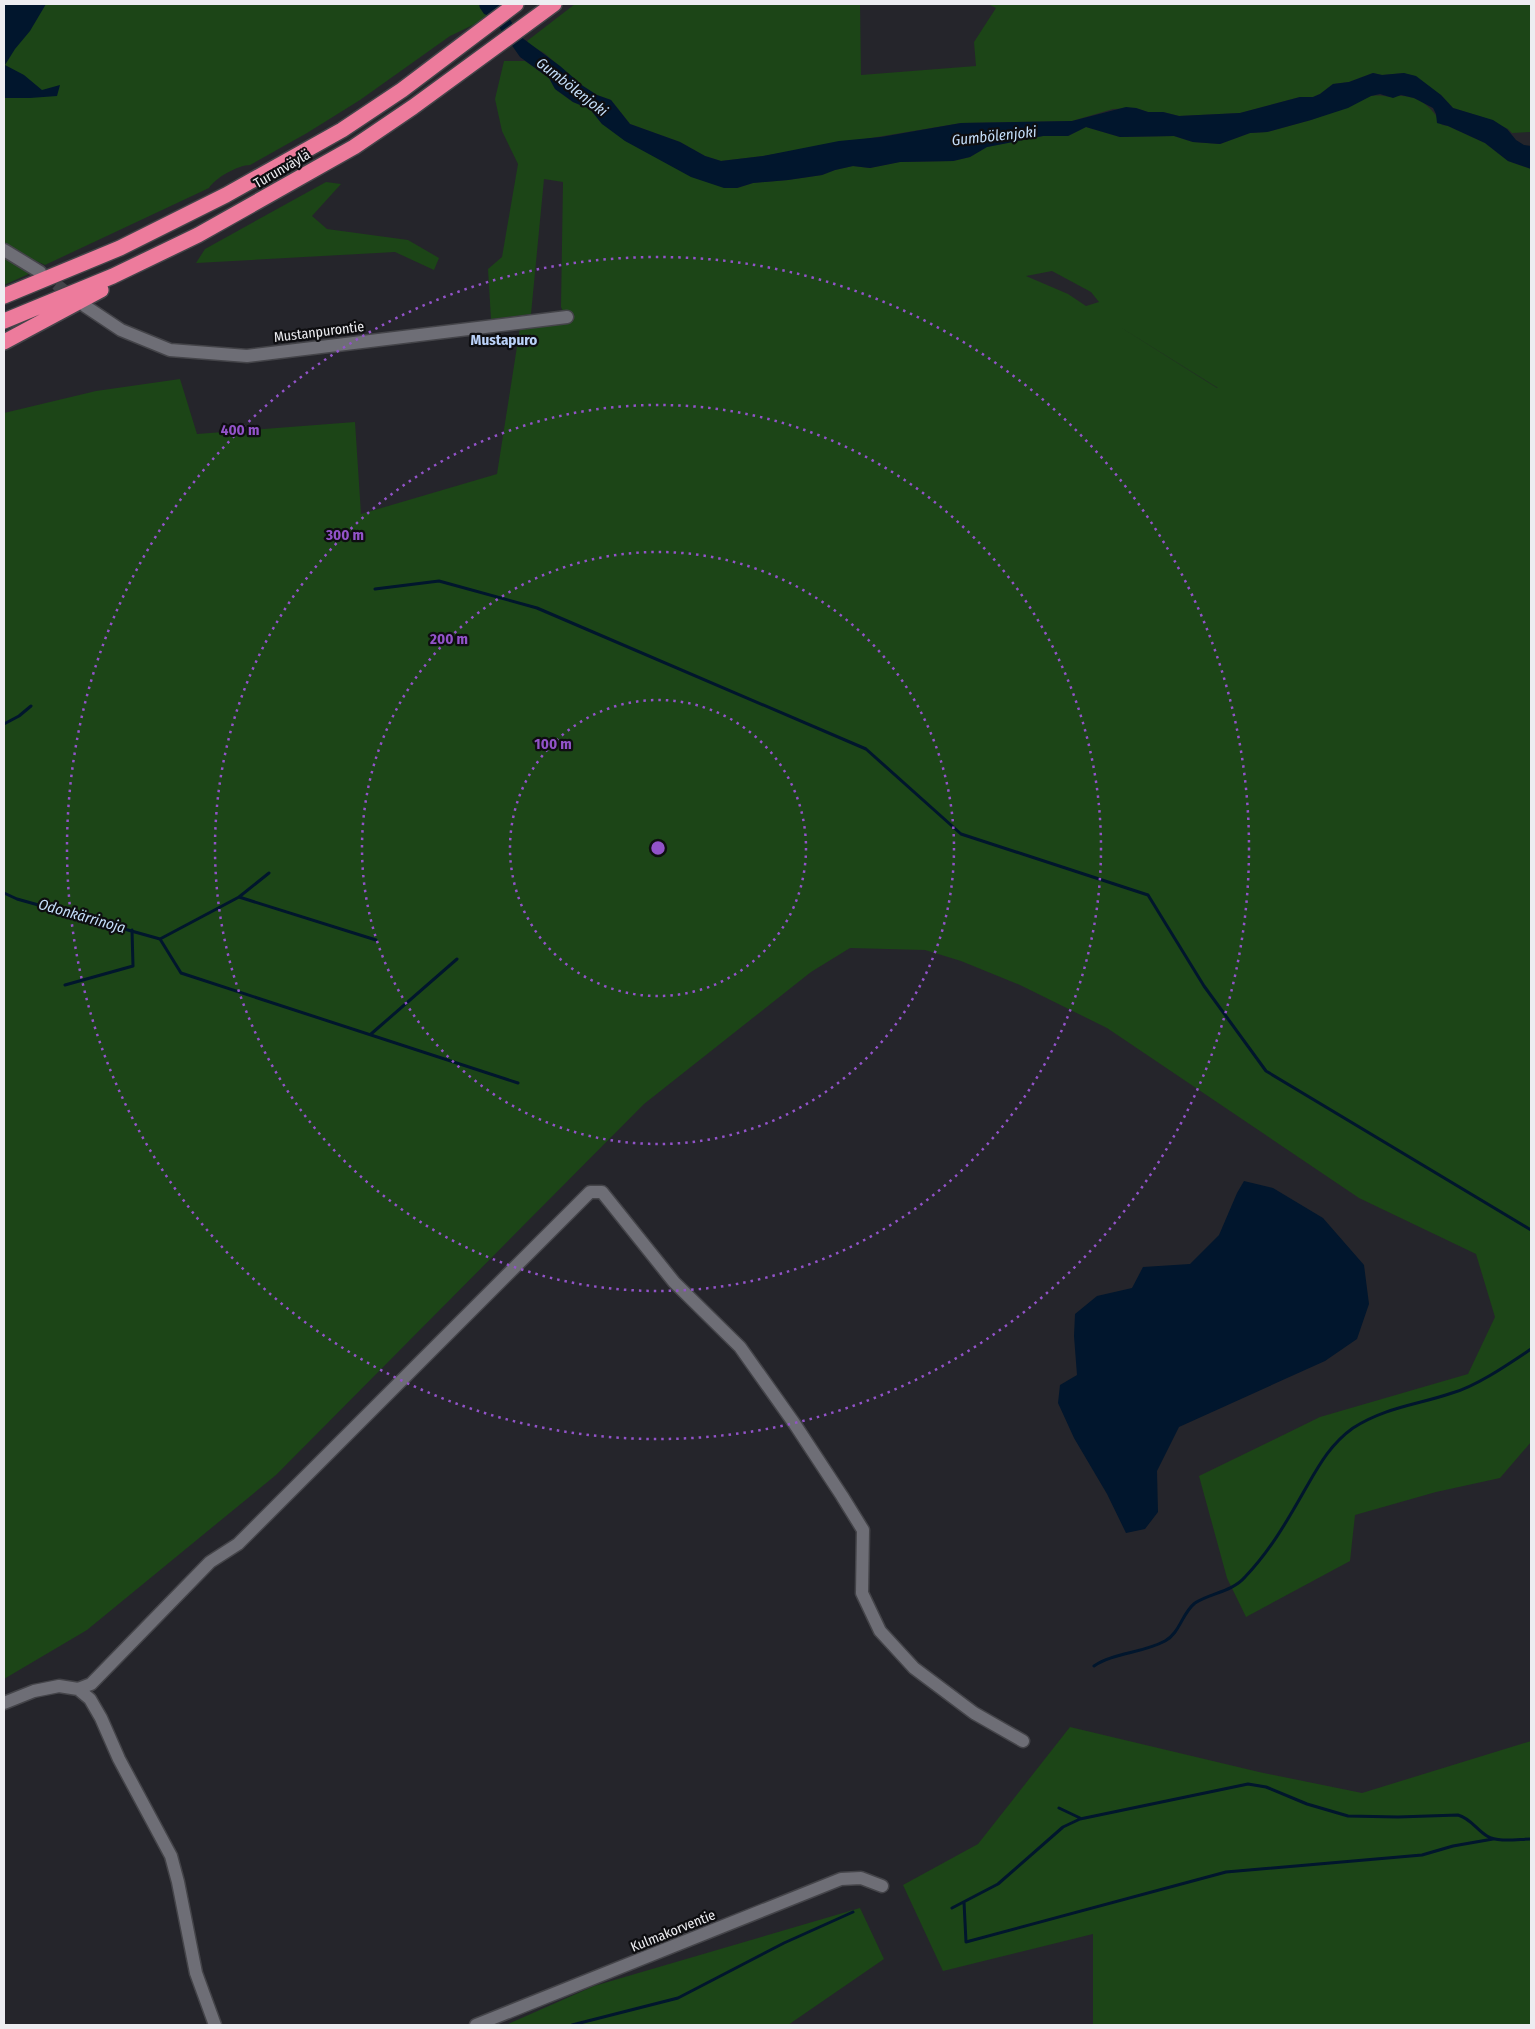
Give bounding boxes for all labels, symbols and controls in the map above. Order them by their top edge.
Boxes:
water label: Gumbölenjoki [533,54,611,120]
water label: Gumbölenjoki [951,123,1038,149]
street label: Turunväylä [251,146,313,192]
street label: Mustanpurontie [273,318,365,346]
district label: Mustapuro [471,331,537,349]
text: 400 m [221,421,259,439]
text: 300 m [325,526,364,544]
text: 200 m [429,630,468,648]
text: 100 m [534,735,572,753]
centre of rings [649,839,667,857]
water label: Odonkärrinoja [36,895,128,937]
street label: Kulmakorventie [628,1906,718,1956]

